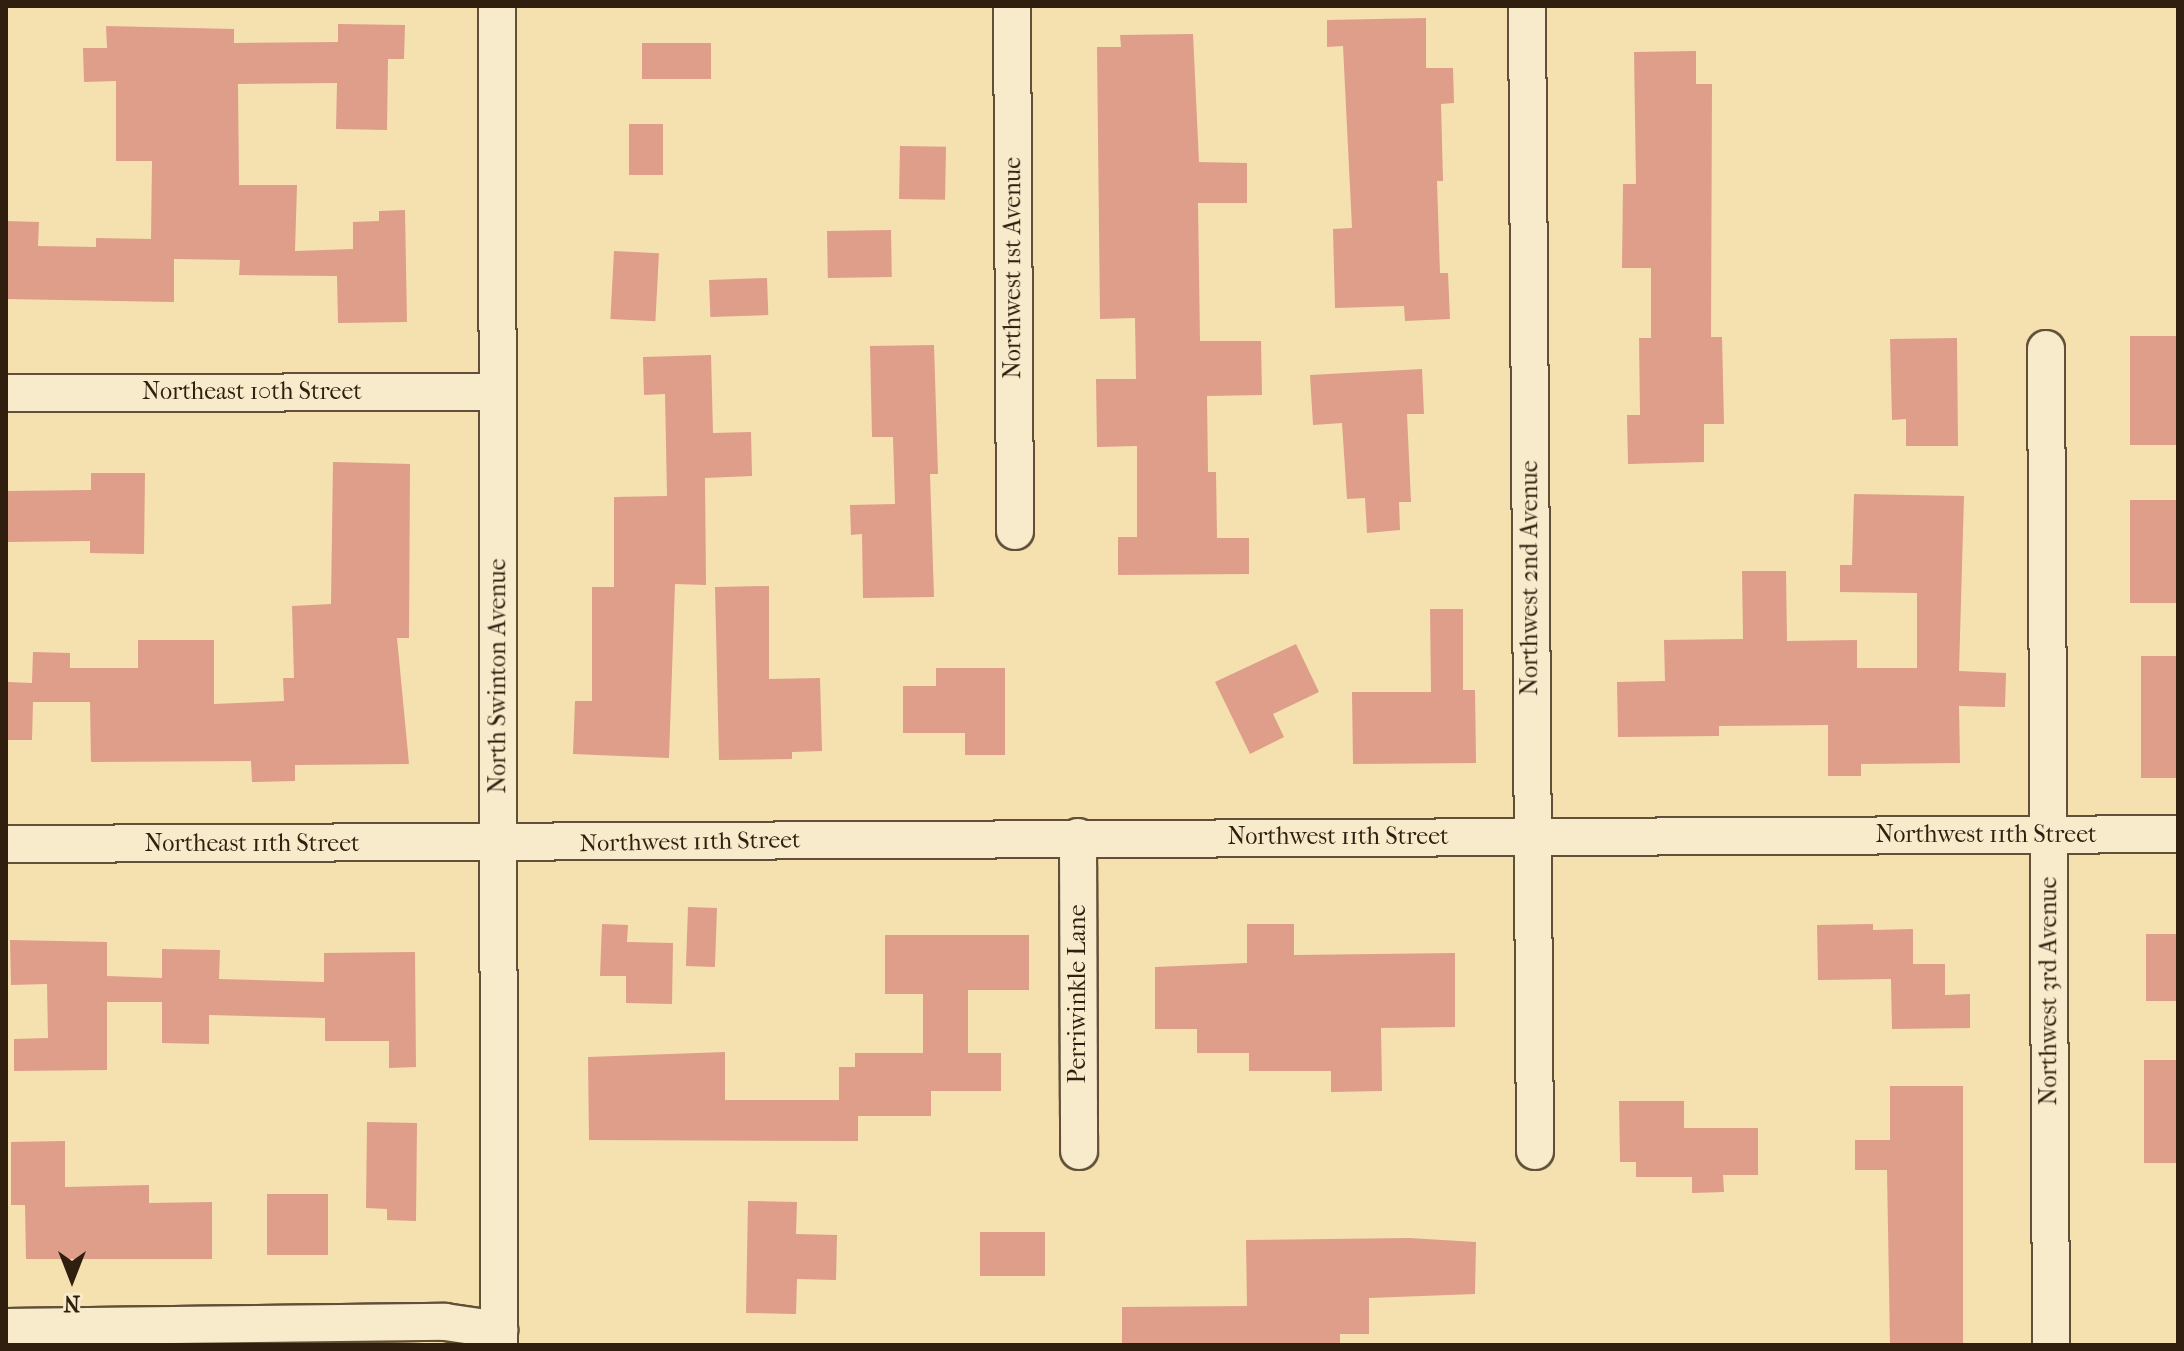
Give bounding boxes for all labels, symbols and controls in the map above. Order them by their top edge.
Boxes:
street label: Northwest 1st Avenue [999,157,1027,379]
street label: Northeast 10th Street [142,378,362,406]
street label: Northwest 2nd Avenue [1516,460,1544,696]
street label: North Swinton Avenue [484,558,512,794]
street label: Northwest 11th Street [1875,821,2097,849]
street label: Northwest 11th Street [1227,823,1449,851]
street label: Northwest 11th Street [579,826,801,858]
street label: Northeast 11th Street [144,830,360,858]
street label: Northwest 3rd Avenue [2035,877,2063,1105]
street label: Perriwinkle Lane [1064,904,1092,1084]
north arrow [32,1239,112,1319]
text: N [64,1290,80,1316]

